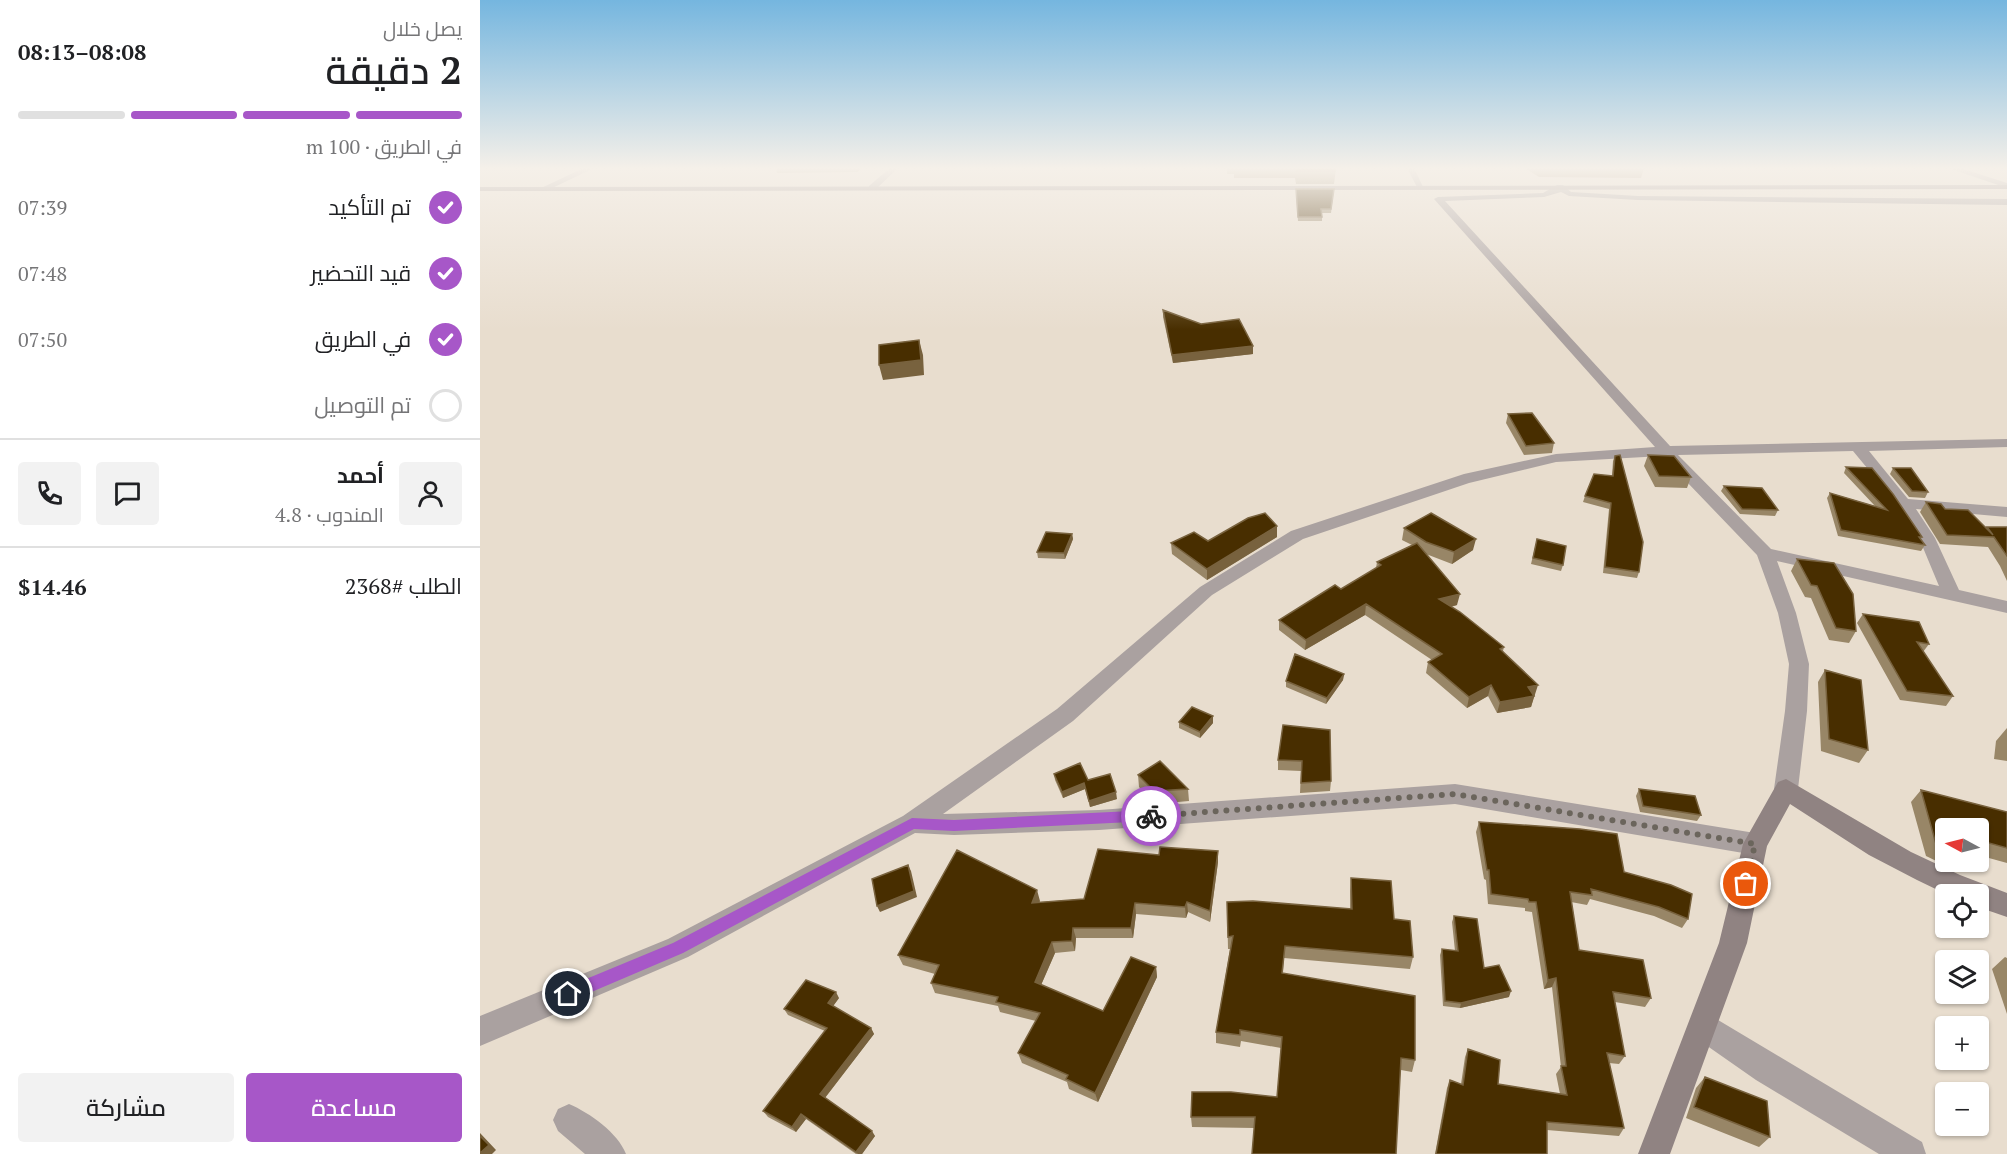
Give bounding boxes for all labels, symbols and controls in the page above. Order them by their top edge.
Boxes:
text: يصل خلال [383,15,462,42]
text: 08:08–08:13 [18,37,146,66]
text: 2 دقيقة [326,43,462,95]
text: في الطريق · 100 m [306,133,462,160]
icon: check [429,191,462,224]
text: تم التأكيد [328,192,411,221]
text: 07:39 [18,194,67,221]
icon: check [429,257,462,290]
text: قيد التحضير [311,258,411,287]
text: 07:48 [18,260,67,287]
icon: check [429,323,462,356]
text: في الطريق [315,324,411,353]
text: 07:50 [18,326,67,353]
text: تم التوصيل [314,390,411,419]
text: أحمد [337,460,384,489]
button: phone [18,462,81,525]
button: chat [96,462,159,525]
button: person [399,462,462,525]
text: المندوب · 4.8 [275,501,384,528]
text: الطلب #2368 [345,571,462,600]
text: $14.46 [18,572,87,601]
courier [1121,786,1181,846]
icon: bike [1135,800,1168,833]
north arrow [1935,818,1989,872]
map controls [1935,818,1989,1136]
pin [1720,858,1771,909]
icon: bag [1729,867,1762,900]
button: locate [1935,884,1989,938]
button: layers [1935,950,1989,1004]
pin [542,968,593,1019]
icon: home [551,977,584,1010]
button: + [1935,1016,1989,1070]
button: مشاركة [18,1073,234,1142]
button: مساعدة [246,1073,462,1142]
button: − [1935,1082,1989,1136]

